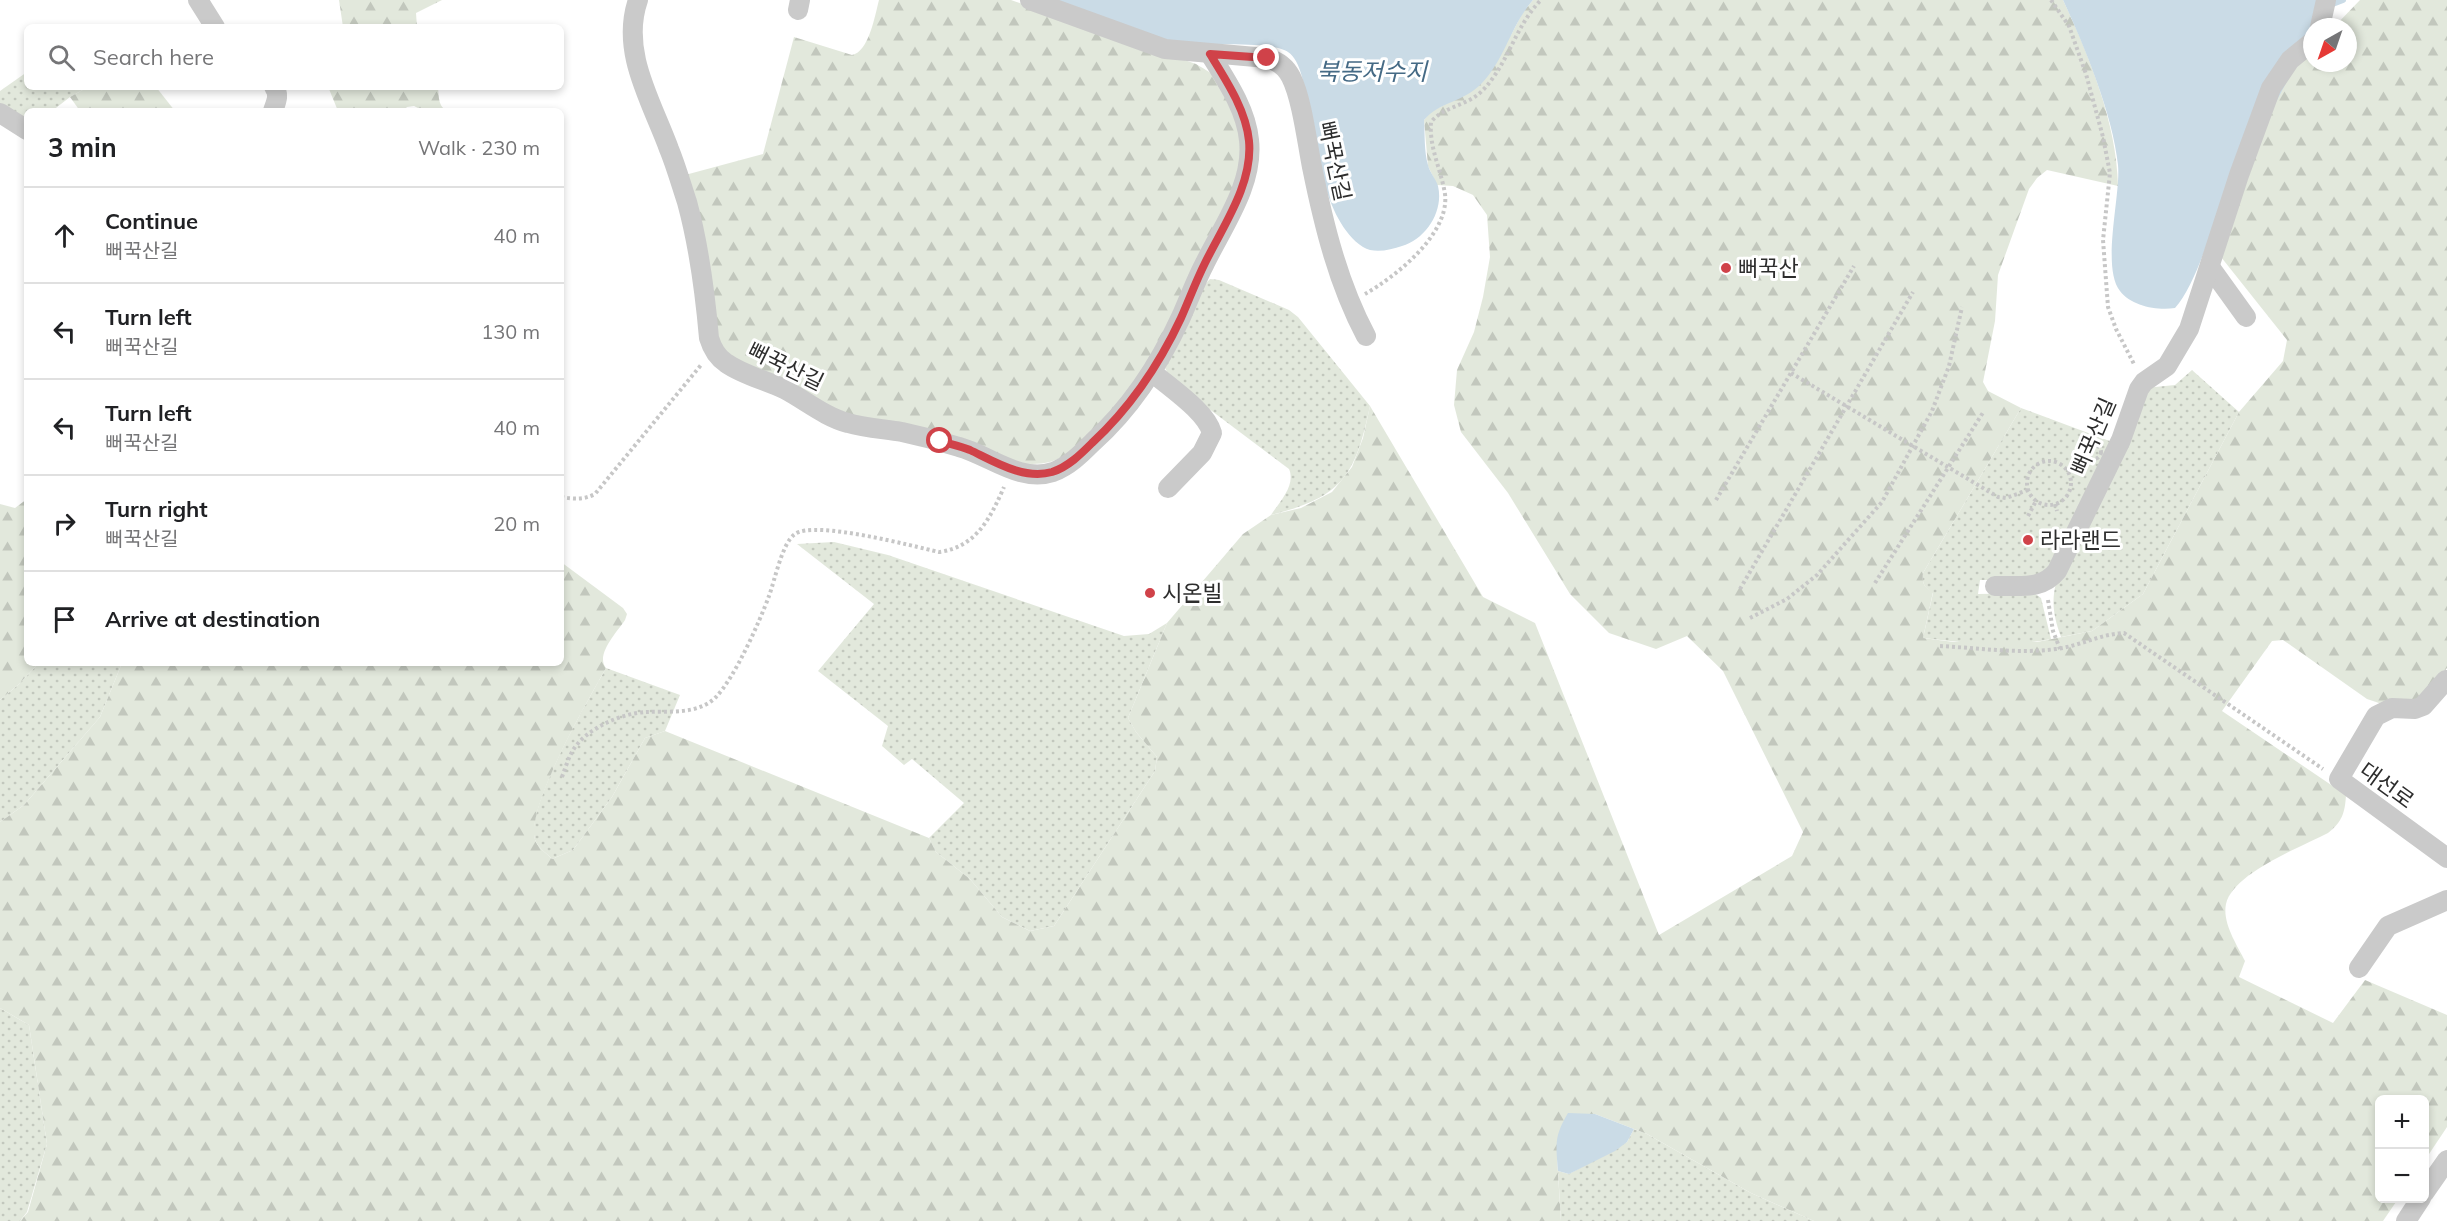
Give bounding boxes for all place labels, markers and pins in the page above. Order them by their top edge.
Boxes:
place label: 뻐꾹산 [1738,254,1799,282]
marker: 뻐꾹산 [1719,261,1733,275]
place label: 라라랜드 [2040,526,2121,554]
marker: 라라랜드 [2021,533,2035,547]
place label: 시온빌 [1162,579,1223,607]
marker: 시온빌 [1143,586,1157,600]

